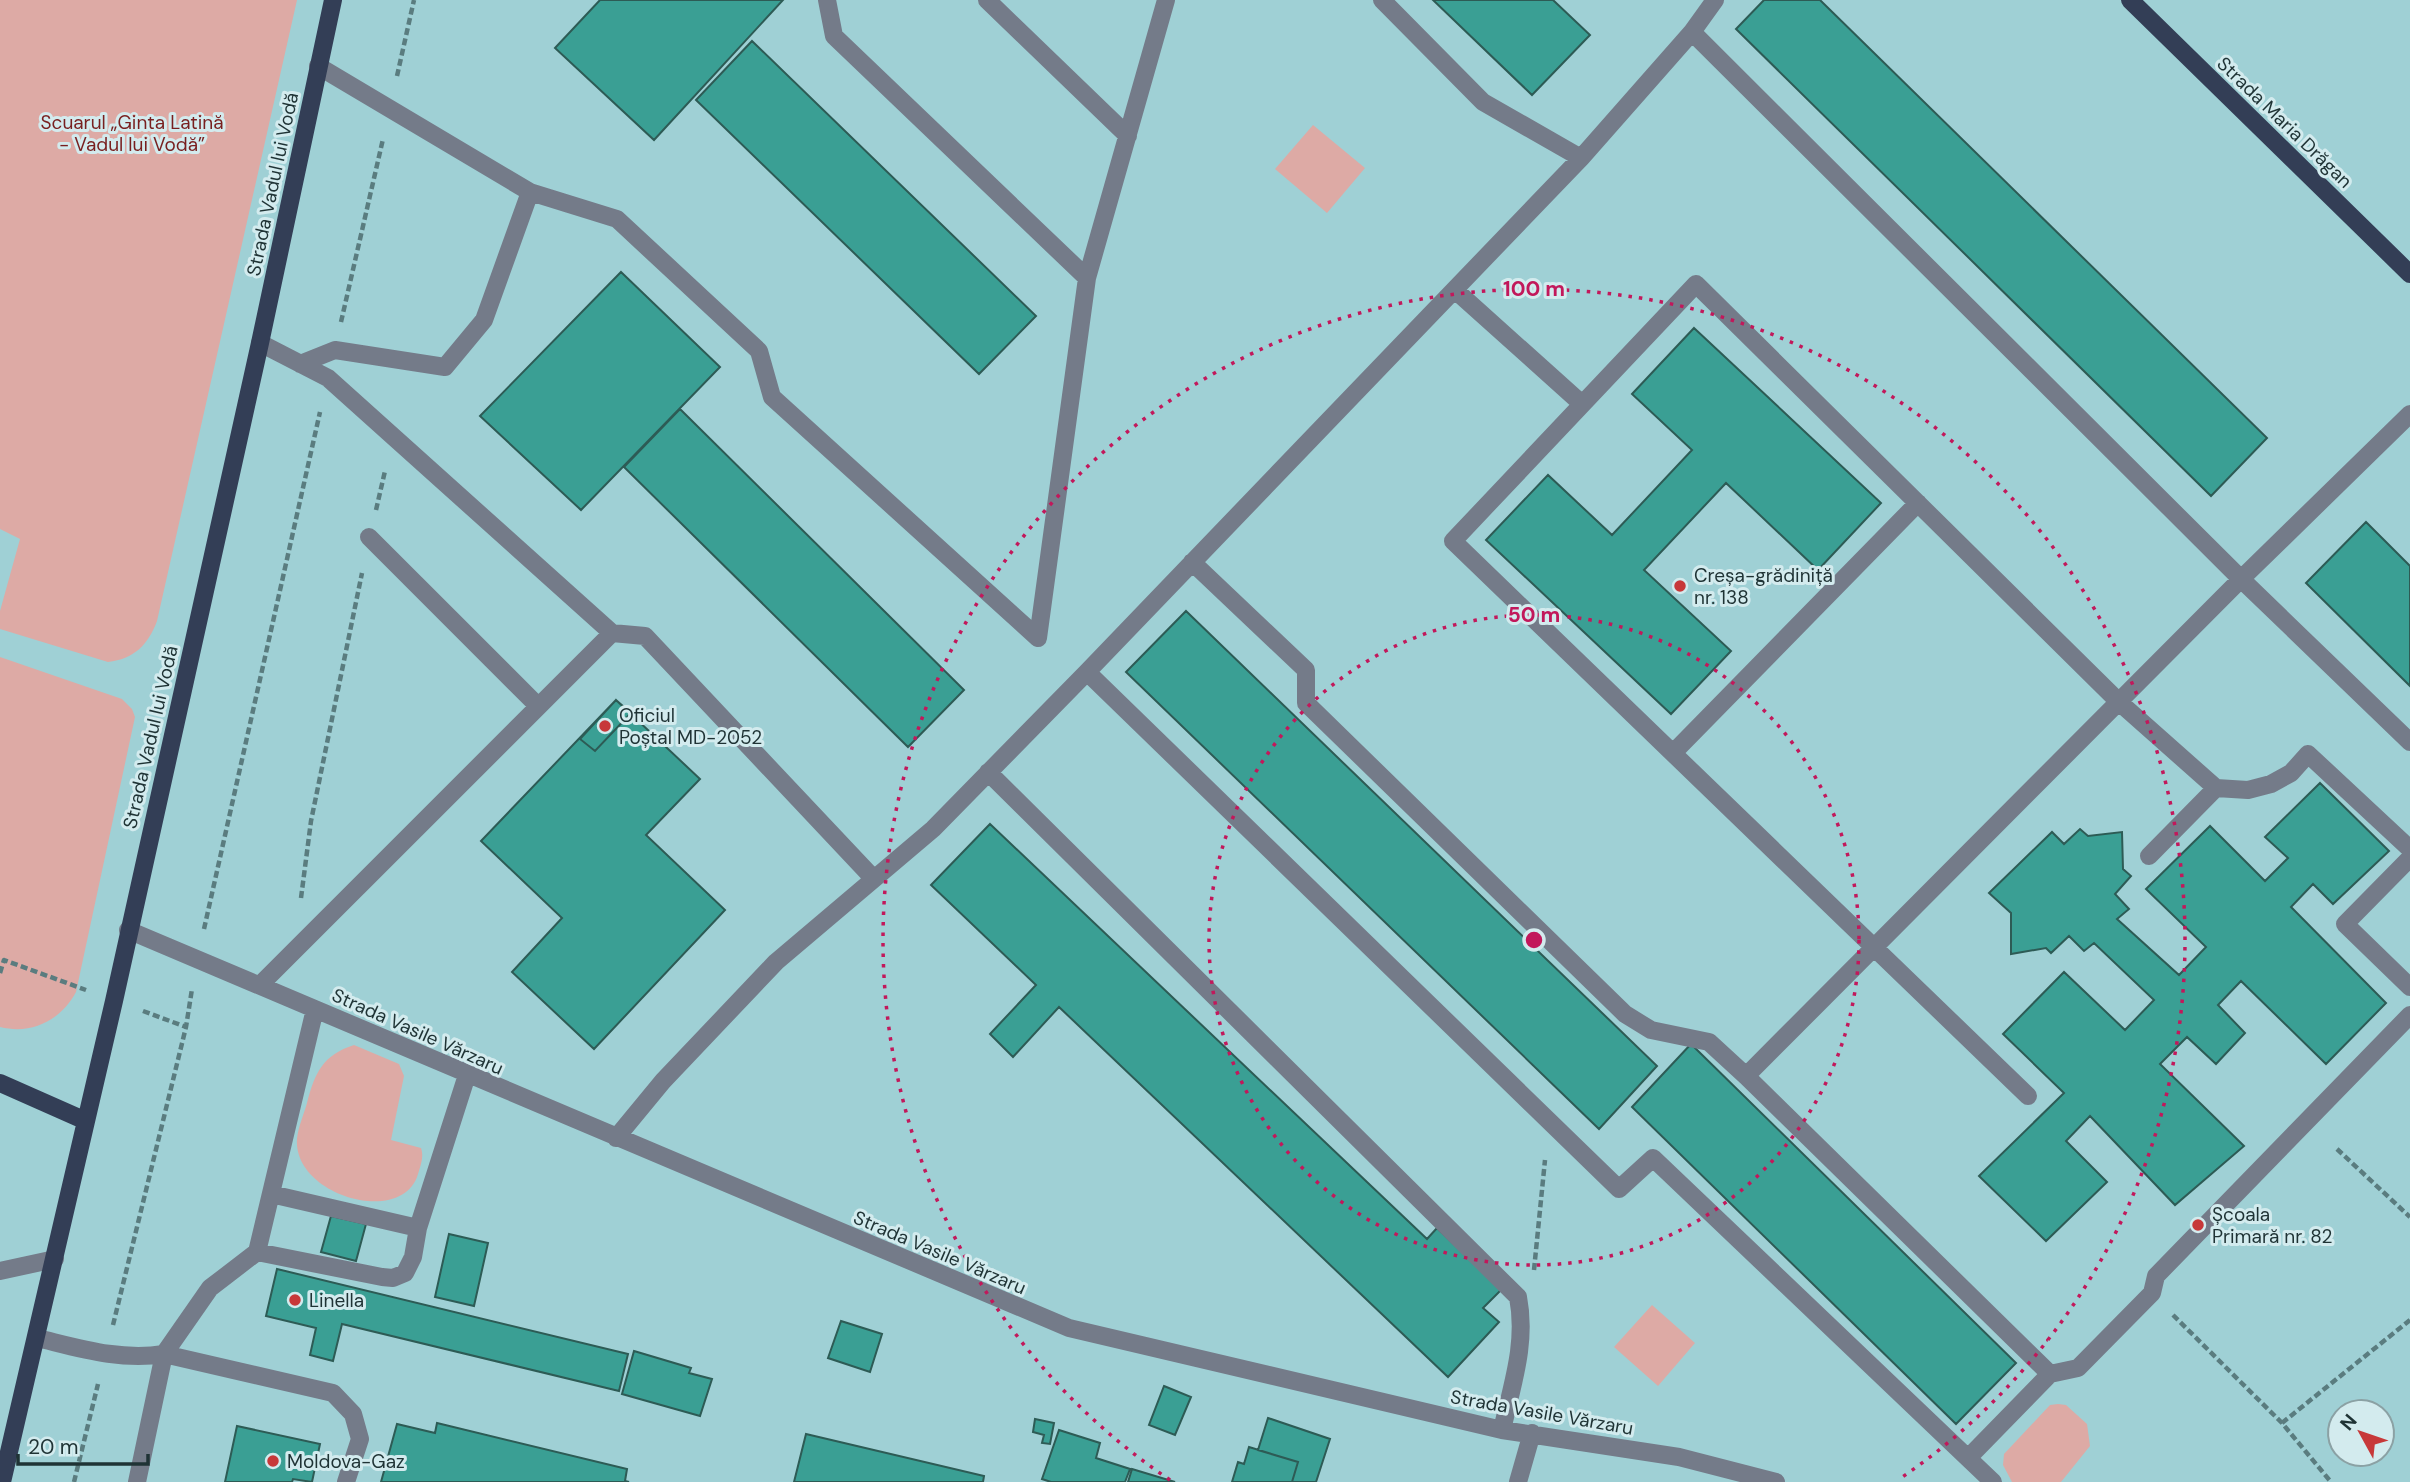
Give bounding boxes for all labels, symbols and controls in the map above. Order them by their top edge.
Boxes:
street label: Strada Maria Drăgan [2212,51,2358,193]
street label: Strada Vadul lui Vodă [241,90,304,278]
park label: Scuarul „Ginta Latină - Vadul lui Vodă” [41,110,223,157]
text: 100 m [1503,275,1565,303]
place label: Creșa-grădiniță nr. 138 [1694,563,1833,610]
marker: Creșa-grădiniță nr. 138 [1672,578,1688,594]
text: 50 m [1508,601,1560,629]
street label: Strada Vadul lui Vodă [117,643,184,831]
place label: Oficiul Poștal MD-2052 [619,703,762,750]
marker: Oficiul Poștal MD-2052 [597,718,613,734]
centre of rings [1522,928,1546,952]
street label: Strada Vasile Vărzaru [328,982,508,1081]
place label: Școala Primară nr. 82 [2212,1202,2333,1249]
street label: Strada Vasile Vărzaru [850,1205,1030,1300]
marker: Școala Primară nr. 82 [2190,1217,2206,1233]
place label: Linella [309,1288,364,1313]
marker: Linella [287,1292,303,1308]
street label: Strada Vasile Vărzaru [1449,1384,1635,1441]
north arrow [2326,1398,2396,1468]
text: N [2334,1409,2362,1436]
scale bar [18,1422,147,1466]
text: 20 m [28,1433,79,1461]
place label: Moldova-Gaz [287,1449,405,1474]
marker: Moldova-Gaz [265,1453,281,1469]

